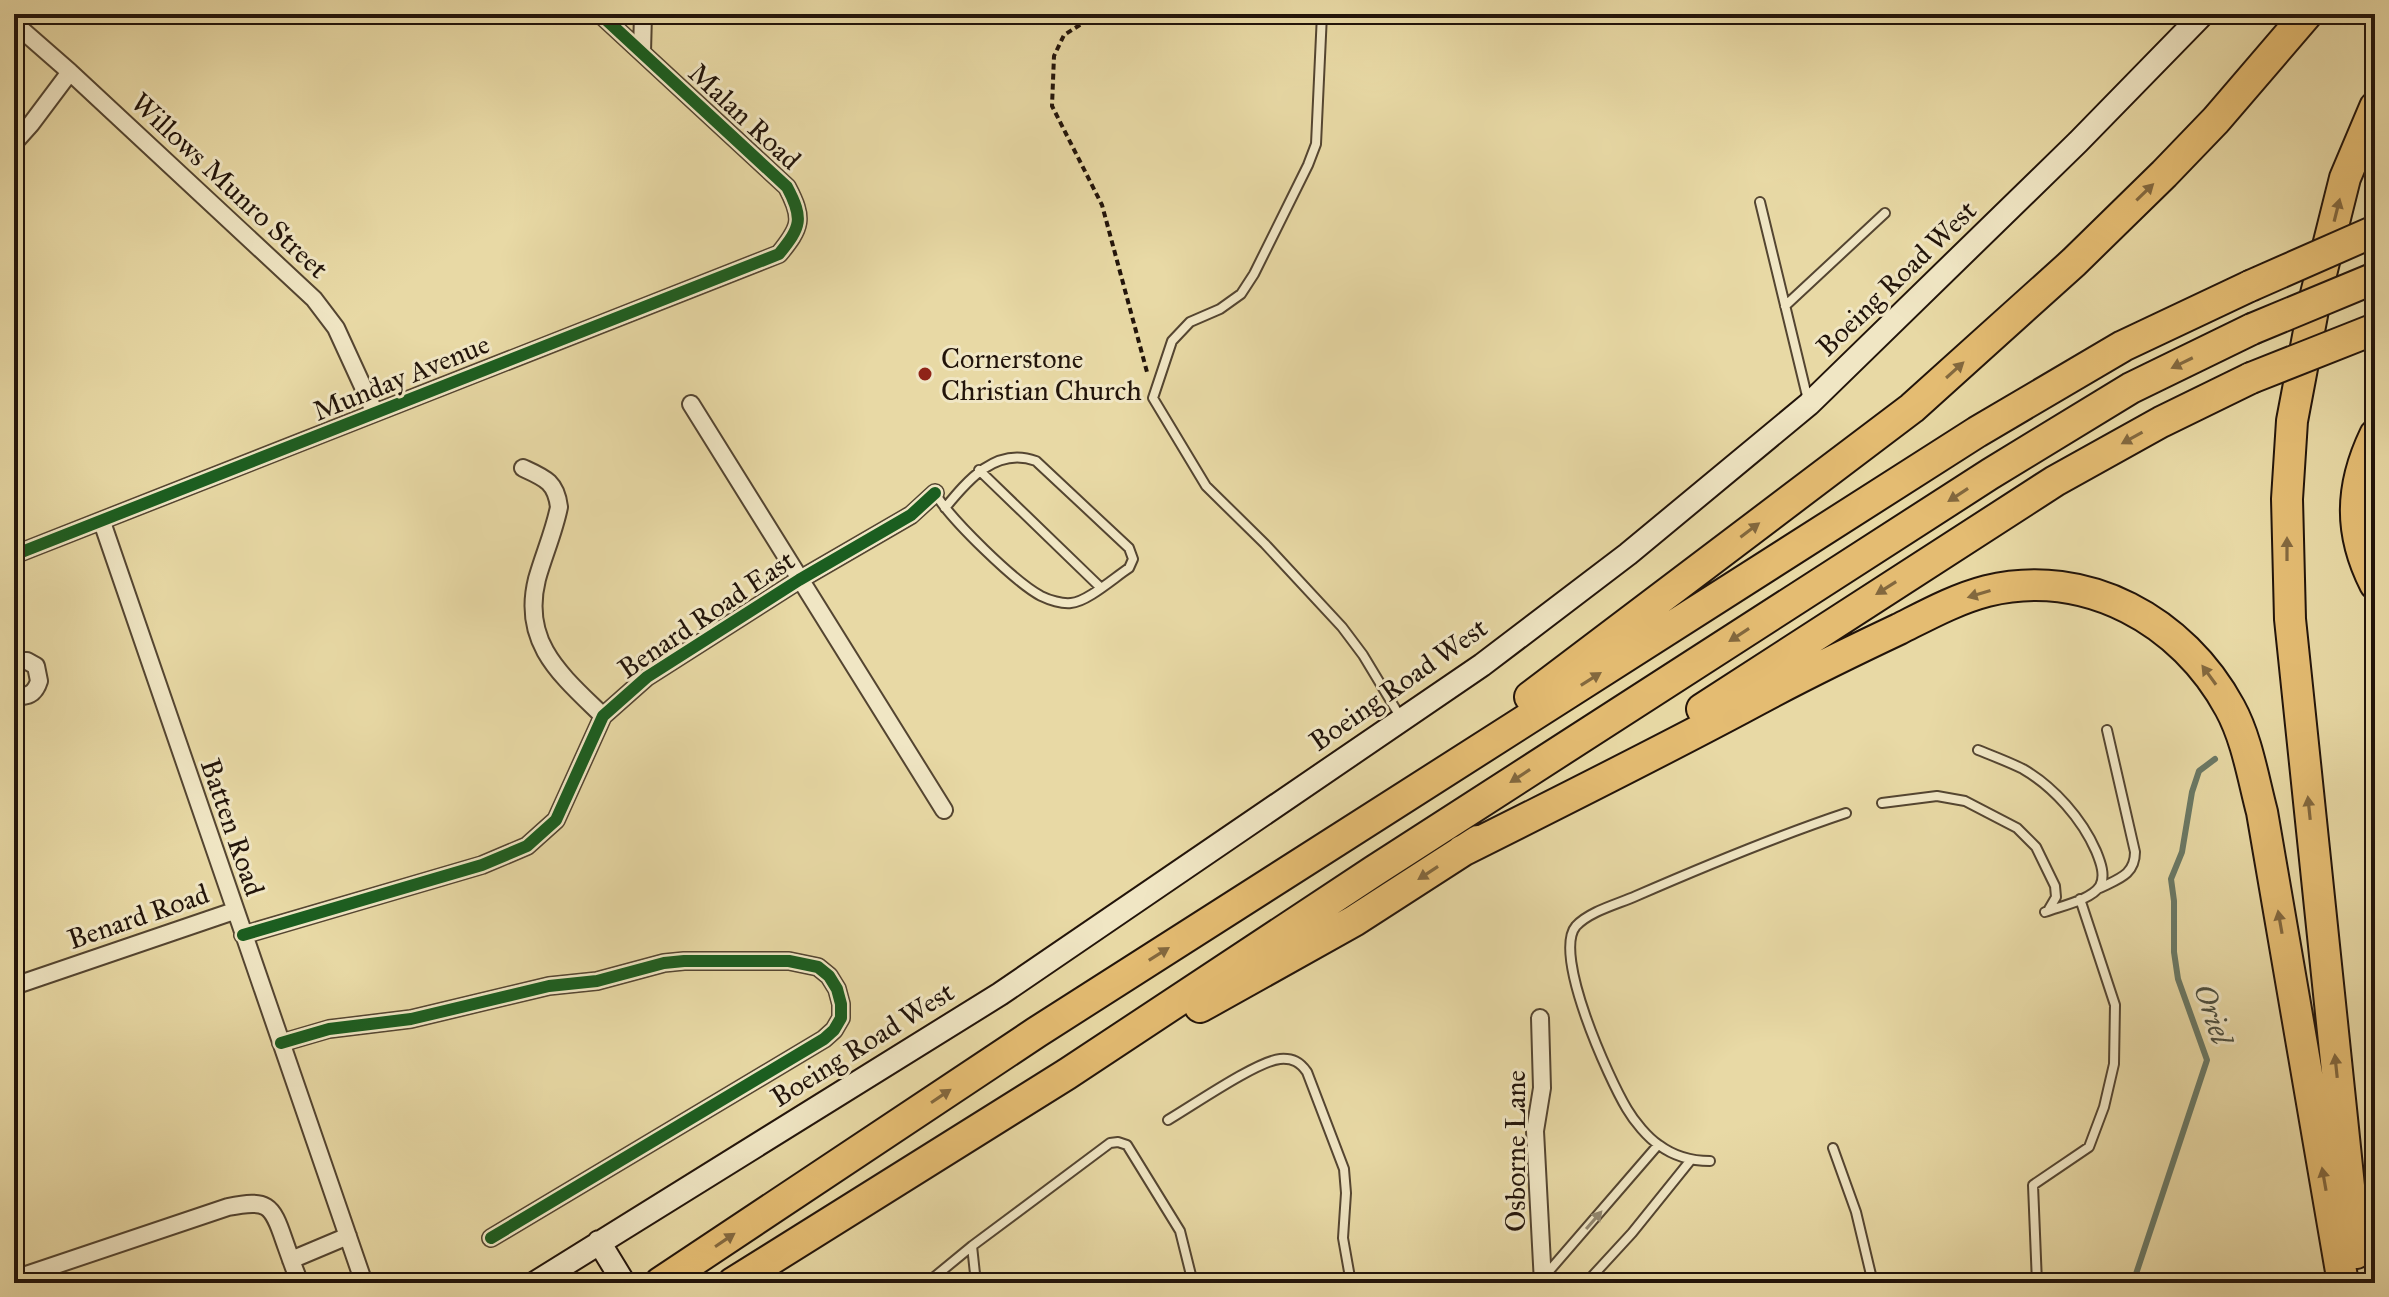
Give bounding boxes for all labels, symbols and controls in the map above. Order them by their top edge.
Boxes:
street label: Malan Road [681,56,808,177]
street label: Willows Munro Street [124,85,336,286]
one-way arrow [2135,184,2154,202]
street label: Boeing Road West [1809,193,1984,364]
one-way arrow [2331,197,2344,222]
street label: Munday Avenue [308,326,495,429]
place label: Cornerstone Christian Church [941,341,1142,408]
one-way arrow [2170,357,2193,370]
one-way arrow [1945,361,1964,379]
marker: Cornerstone Christian Church [916,365,934,383]
one-way arrow [2121,431,2143,445]
one-way arrow [1947,487,1968,502]
one-way arrow [1740,523,1761,539]
one-way arrow [2281,536,2293,561]
street label: Benard Road East [611,542,801,686]
one-way arrow [1875,581,1897,595]
one-way arrow [1967,588,1991,601]
street label: Boeing Road West [1303,610,1494,759]
one-way arrow [1728,628,1750,642]
one-way arrow [2201,665,2217,686]
one-way arrow [1580,673,1602,687]
street label: Batten Road [193,754,272,900]
one-way arrow [1510,769,1531,784]
one-way arrow [2303,795,2316,820]
one-way arrow [1417,866,1438,881]
street label: Benard Road [63,876,213,957]
one-way arrow [2274,910,2286,935]
one-way arrow [1148,947,1170,962]
street label: Boeing Road West [764,974,960,1115]
water label: Oriel [2186,979,2241,1052]
one-way arrow [2330,1053,2343,1078]
street label: Osborne Lane [1498,1070,1533,1232]
one-way arrow [931,1088,952,1103]
one-way arrow [2317,1166,2329,1191]
one-way arrow [1585,1210,1602,1230]
one-way arrow [714,1233,736,1248]

